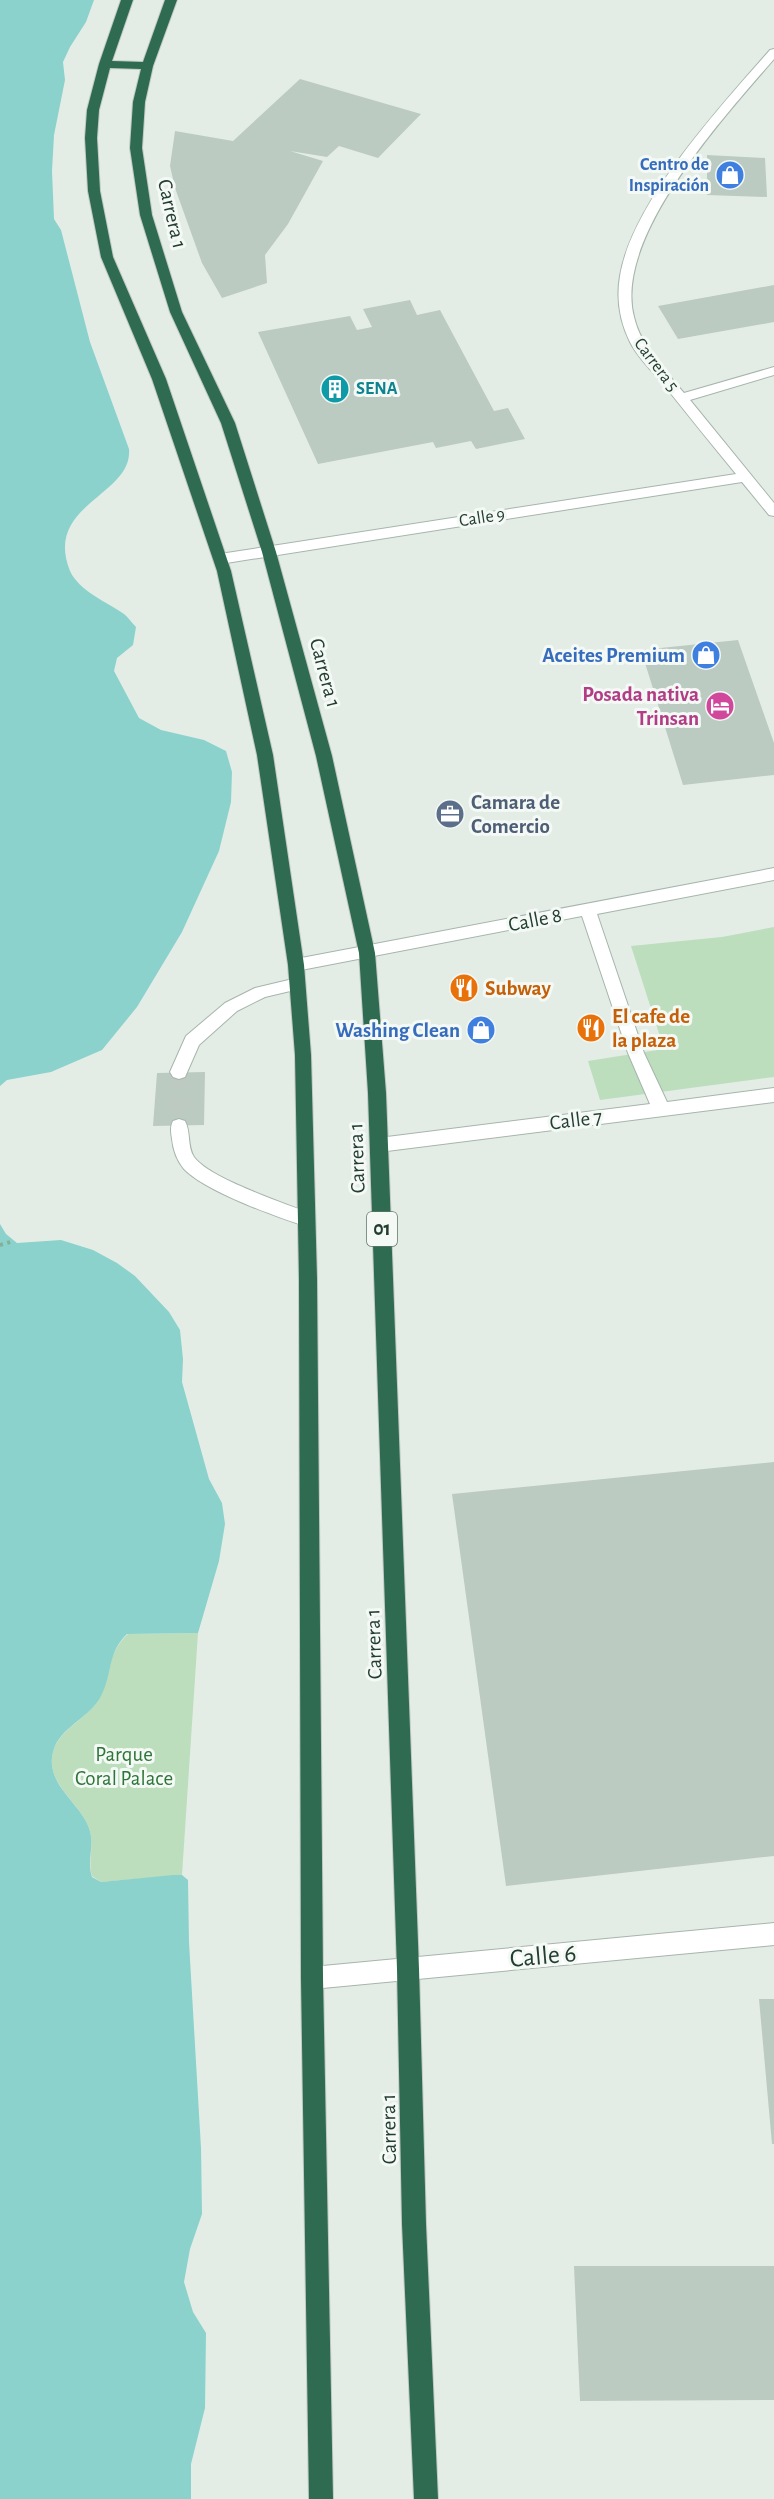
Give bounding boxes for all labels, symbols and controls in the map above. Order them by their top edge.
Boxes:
place label: Centro de Inspiración [629,156,709,195]
shop icon: Centro de Inspiración [714,159,746,191]
street label: Carrera 1 [154,177,190,251]
street label: Carrera 5 [630,335,682,395]
building icon: SENA [319,373,351,405]
place label: SENA [356,380,398,398]
street label: Calle 9 [458,505,506,531]
street label: Carrera 1 [306,636,344,710]
shop icon: Aceites Premium [690,639,722,671]
place label: Aceites Premium [542,645,685,666]
place label: Posada nativa Trinsan [582,684,699,729]
hotel icon: Posada nativa Trinsan [704,690,736,722]
place label: Camara de Comercio [471,792,560,837]
office icon: Camara de Comercio [434,798,466,830]
street label: Calle 8 [506,905,564,935]
restaurant icon: Subway [448,972,480,1004]
place label: Subway [485,978,551,999]
place label: El cafe de la plaza [612,1006,690,1051]
restaurant icon: El cafe de la plaza [575,1012,607,1044]
shop icon: Washing Clean [465,1014,497,1046]
place label: Washing Clean [335,1020,460,1041]
street label: Calle 7 [548,1106,604,1134]
street label: Carrera 1 [345,1122,369,1194]
road number: 01 [367,1212,397,1246]
street label: Carrera 1 [362,1608,386,1680]
park label: Parque Coral Palace [75,1744,173,1789]
street label: Calle 6 [509,1940,577,1972]
street label: Carrera 1 [378,2094,400,2164]

